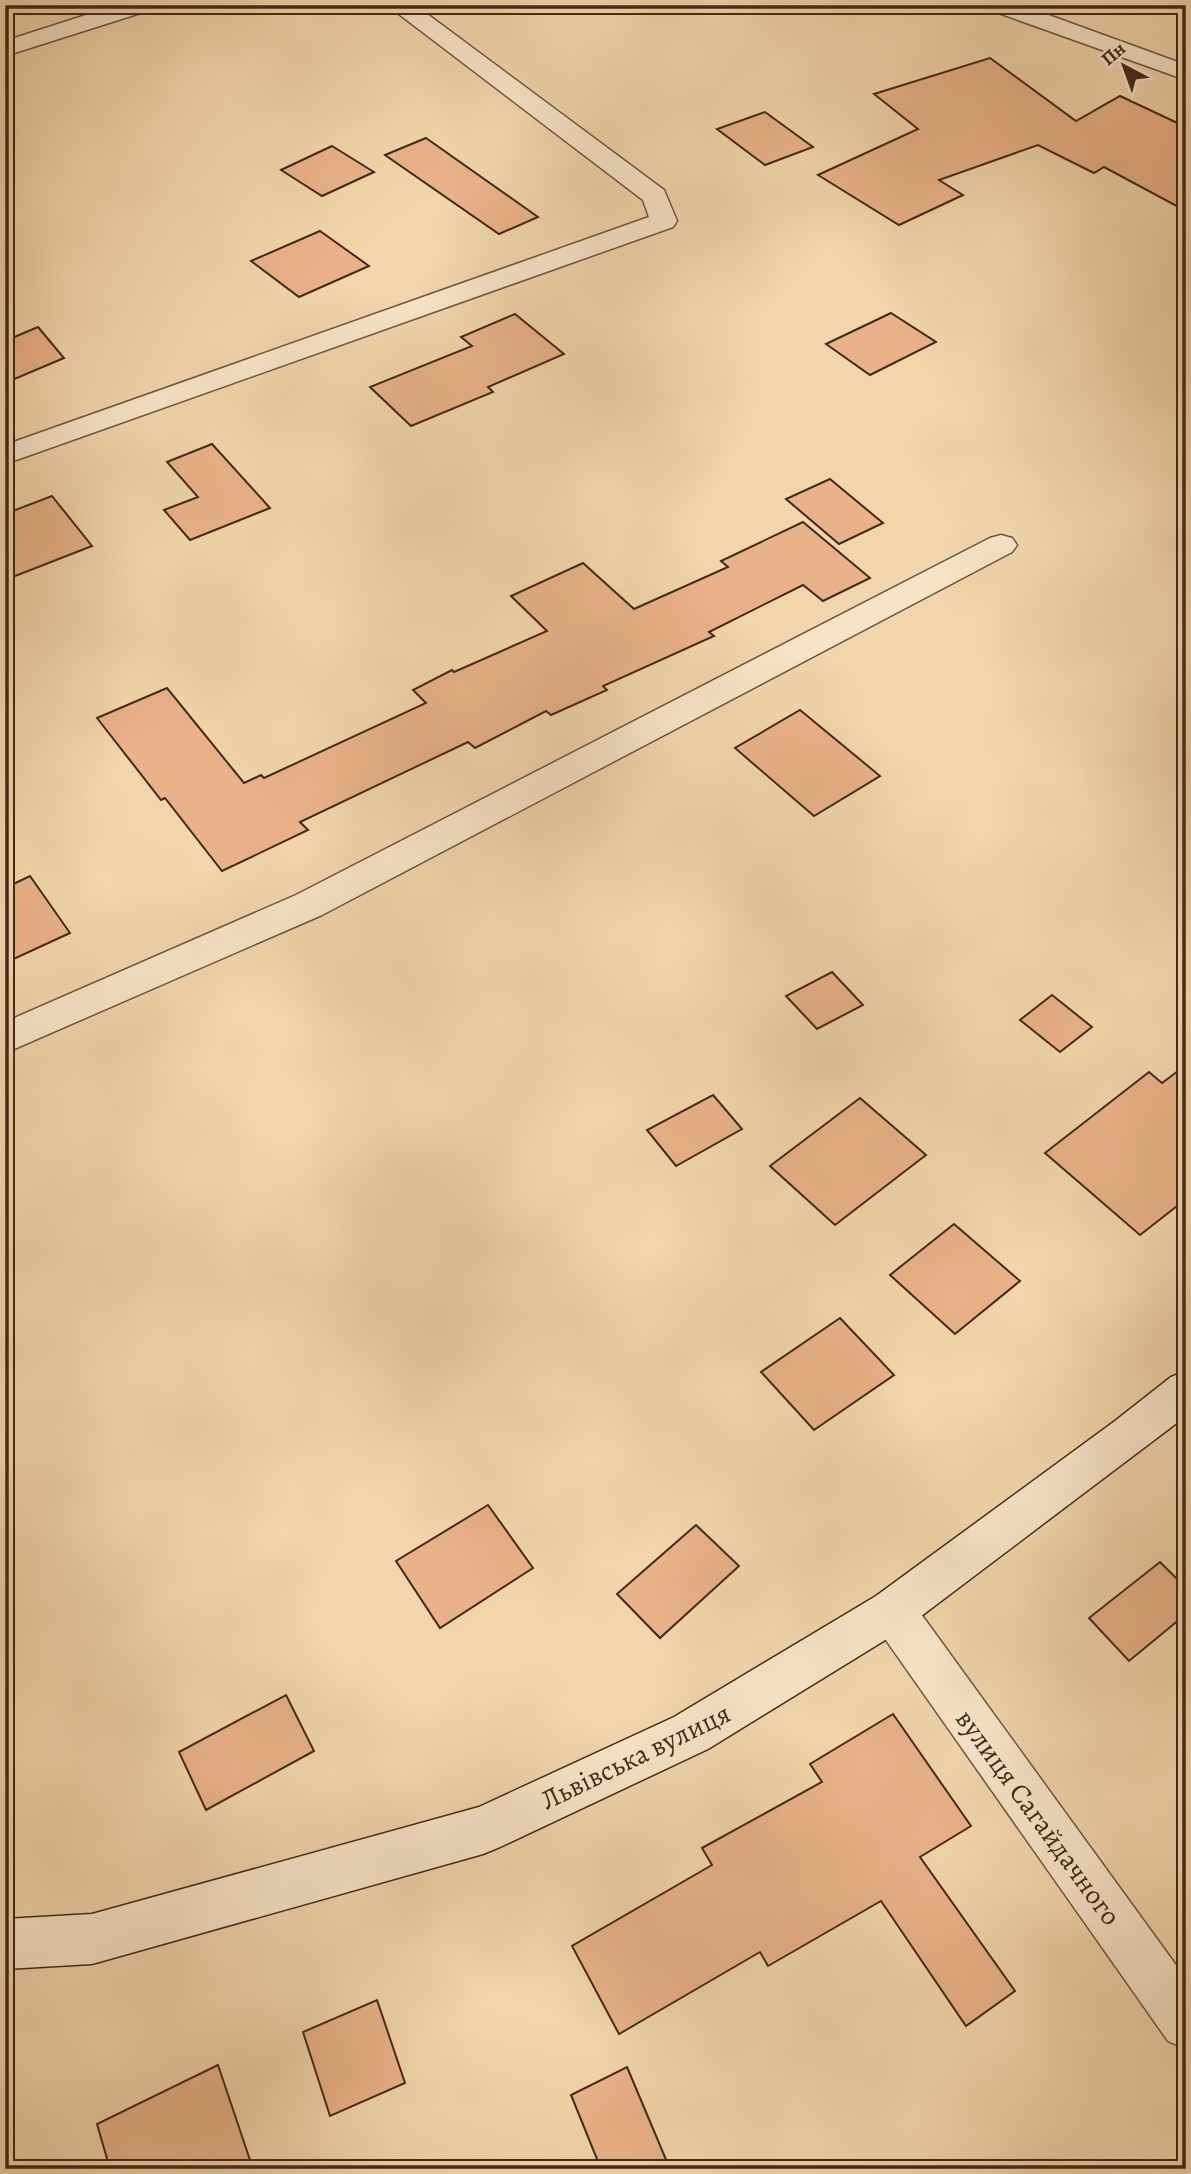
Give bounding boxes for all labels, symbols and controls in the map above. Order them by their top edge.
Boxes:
north arrow [1090,32,1160,102]
text: Пн [1096,36,1131,72]
street label: Львівська вулиця [534,1694,737,1819]
street label: вулиця Сагайдачного [947,1702,1130,1933]

